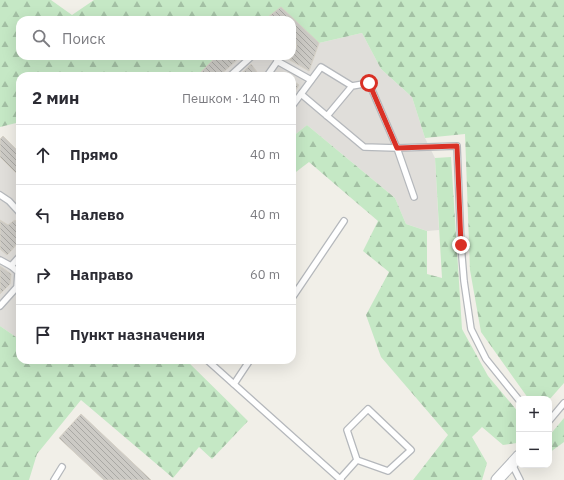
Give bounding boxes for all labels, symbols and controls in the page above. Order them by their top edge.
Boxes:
search box [16,16,296,60]
icon: search [30,27,52,49]
text: Поиск [62,29,105,48]
route start [360,74,378,92]
text: 2 мин [32,87,79,109]
text: Пешком · 140 m [182,90,280,107]
icon: ahead [32,144,54,166]
text: Прямо [70,145,118,164]
text: 40 m [250,146,280,163]
icon: left [32,204,54,226]
text: Налево [70,205,124,224]
text: 40 m [250,206,280,223]
route end [452,236,470,254]
icon: right [32,264,54,286]
text: Направо [70,265,133,284]
text: 60 m [250,266,280,283]
icon: arrive [32,324,54,346]
text: Пункт назначения [70,325,205,344]
map controls [516,396,552,468]
button: + [516,396,552,432]
button: − [516,432,552,468]

